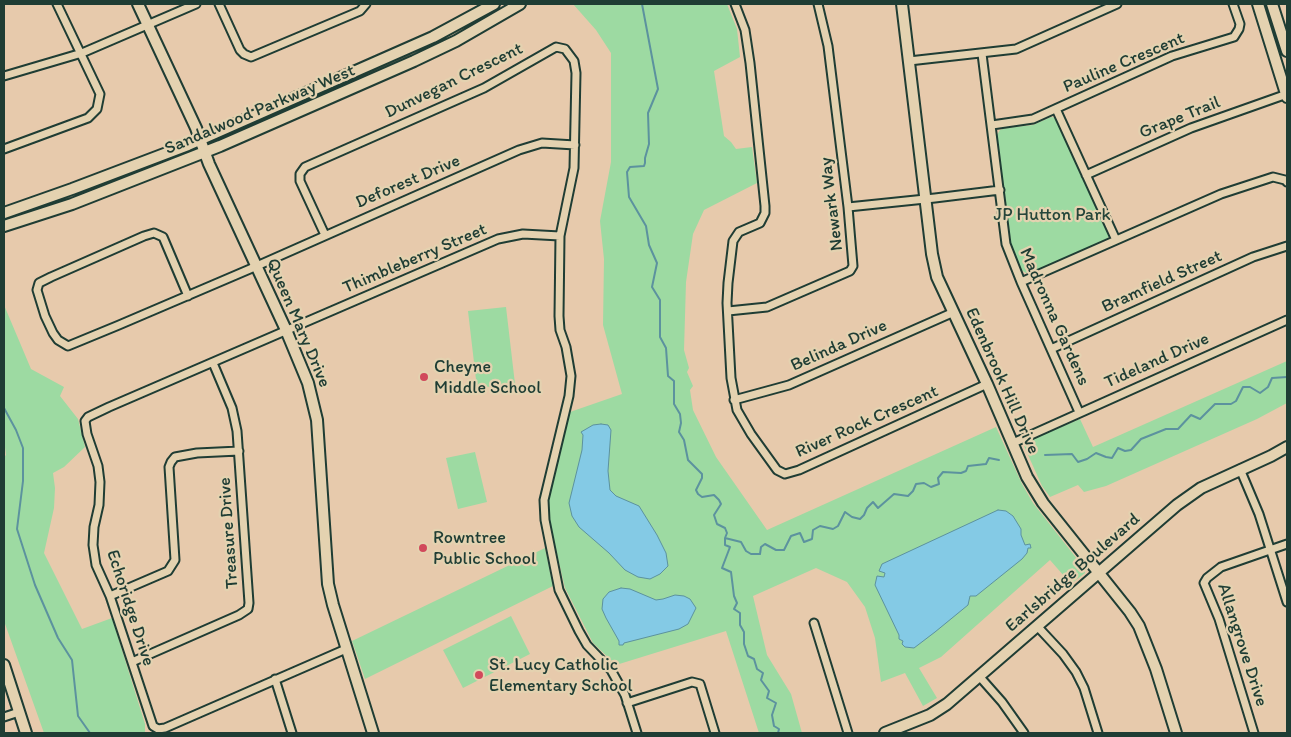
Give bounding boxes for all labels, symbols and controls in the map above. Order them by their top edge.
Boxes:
street label: Pauline Crescent [1060,28,1188,98]
street label: Dunvegan Crescent [382,38,526,124]
street label: Sandalwood Parkway West [162,60,358,160]
street label: Grape Trail [1136,92,1224,144]
street label: Deforest Drive [353,150,463,214]
street label: Newark Way [816,156,848,252]
park label: JP Hutton Park [993,204,1111,226]
street label: Thimbleberry Street [340,219,490,299]
street label: Madronna Gardens [1014,245,1094,389]
street label: Bramfield Street [1099,246,1225,318]
street label: Queen Mary Drive [261,255,335,391]
street label: Edenbrook Hill Drive [960,304,1044,458]
street label: Belinda Drive [787,315,891,377]
street label: Tideland Drive [1101,328,1213,394]
place label: Cheyne Middle School [434,356,541,398]
marker: Cheyne Middle School [418,371,430,383]
street label: River Rock Crescent [792,381,942,463]
street label: Treasure Drive [214,477,244,589]
street label: Earlsbridge Boulevard [1001,509,1145,637]
place label: Rowntree Public School [433,527,536,570]
marker: Rowntree Public School [417,542,429,554]
street label: Echoridge Drive [101,547,159,669]
street label: Allangrove Drive [1212,581,1272,709]
place label: St. Lucy Catholic Elementary School [489,654,633,696]
marker: St. Lucy Catholic Elementary School [473,669,485,681]

